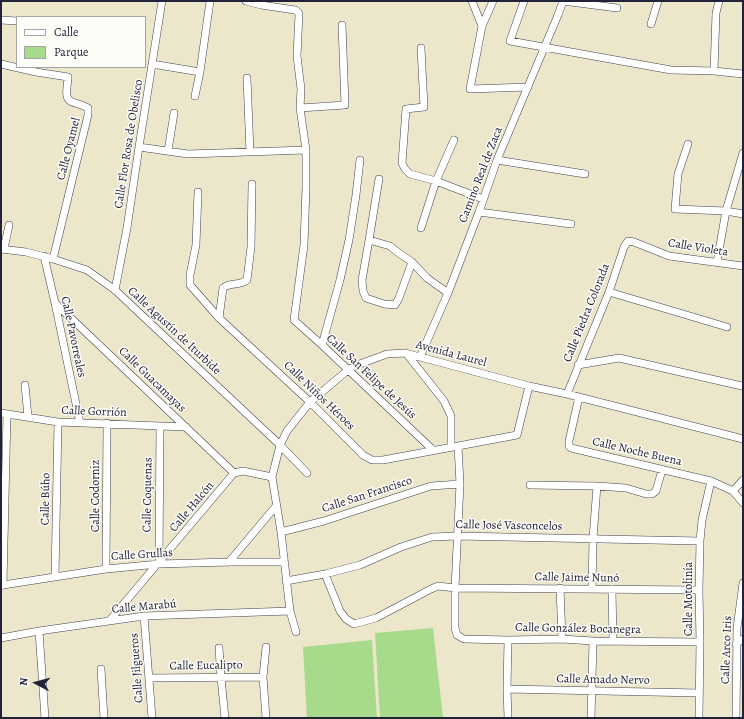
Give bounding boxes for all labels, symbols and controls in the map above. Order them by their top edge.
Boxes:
legend [16,16,146,68]
text: Calle [54,24,78,40]
text: Parque [54,44,89,60]
street label: Calle Flor Rosa de Obelisco [112,78,146,210]
street label: Calle Oyamel [54,116,84,182]
street label: Camino Real de Zaca [456,125,506,225]
street label: Calle Violeta [667,236,729,260]
street label: Calle Piedra Colorada [561,262,613,364]
street label: Calle Agustín de Iturbide [124,284,224,378]
street label: Calle Pavorreales [57,295,89,379]
street label: Calle San Felipe de Jesús [323,332,419,422]
street label: Avenida Laurel [414,338,488,370]
street label: Calle Guacamayas [115,344,189,416]
street label: Calle Niños Héroes [280,358,358,434]
street label: Calle Gorrión [61,404,127,420]
street label: Calle Noche Buena [591,435,683,469]
street label: Calle Coquenas [140,457,156,533]
street label: Calle Codorniz [89,460,103,532]
street label: Calle Búho [38,473,54,525]
street label: Calle San Francisco [320,474,414,516]
street label: Calle Halcón [167,479,217,535]
street label: Calle José Vasconcelos [455,518,563,534]
street label: Calle Grullas [111,546,173,564]
street label: Calle Motolinía [682,562,696,636]
street label: Calle Jaime Nunó [535,570,619,586]
street label: Calle Marabú [111,597,177,617]
street label: Calle Arco Iris [719,616,735,684]
street label: Calle González Bocanegra [515,621,641,637]
street label: Calle Jilgueros [127,633,147,703]
street label: Calle Eucalipto [169,658,243,674]
north arrow [16,663,56,703]
street label: Calle Amado Nervo [556,672,650,688]
text: N [16,677,31,686]

